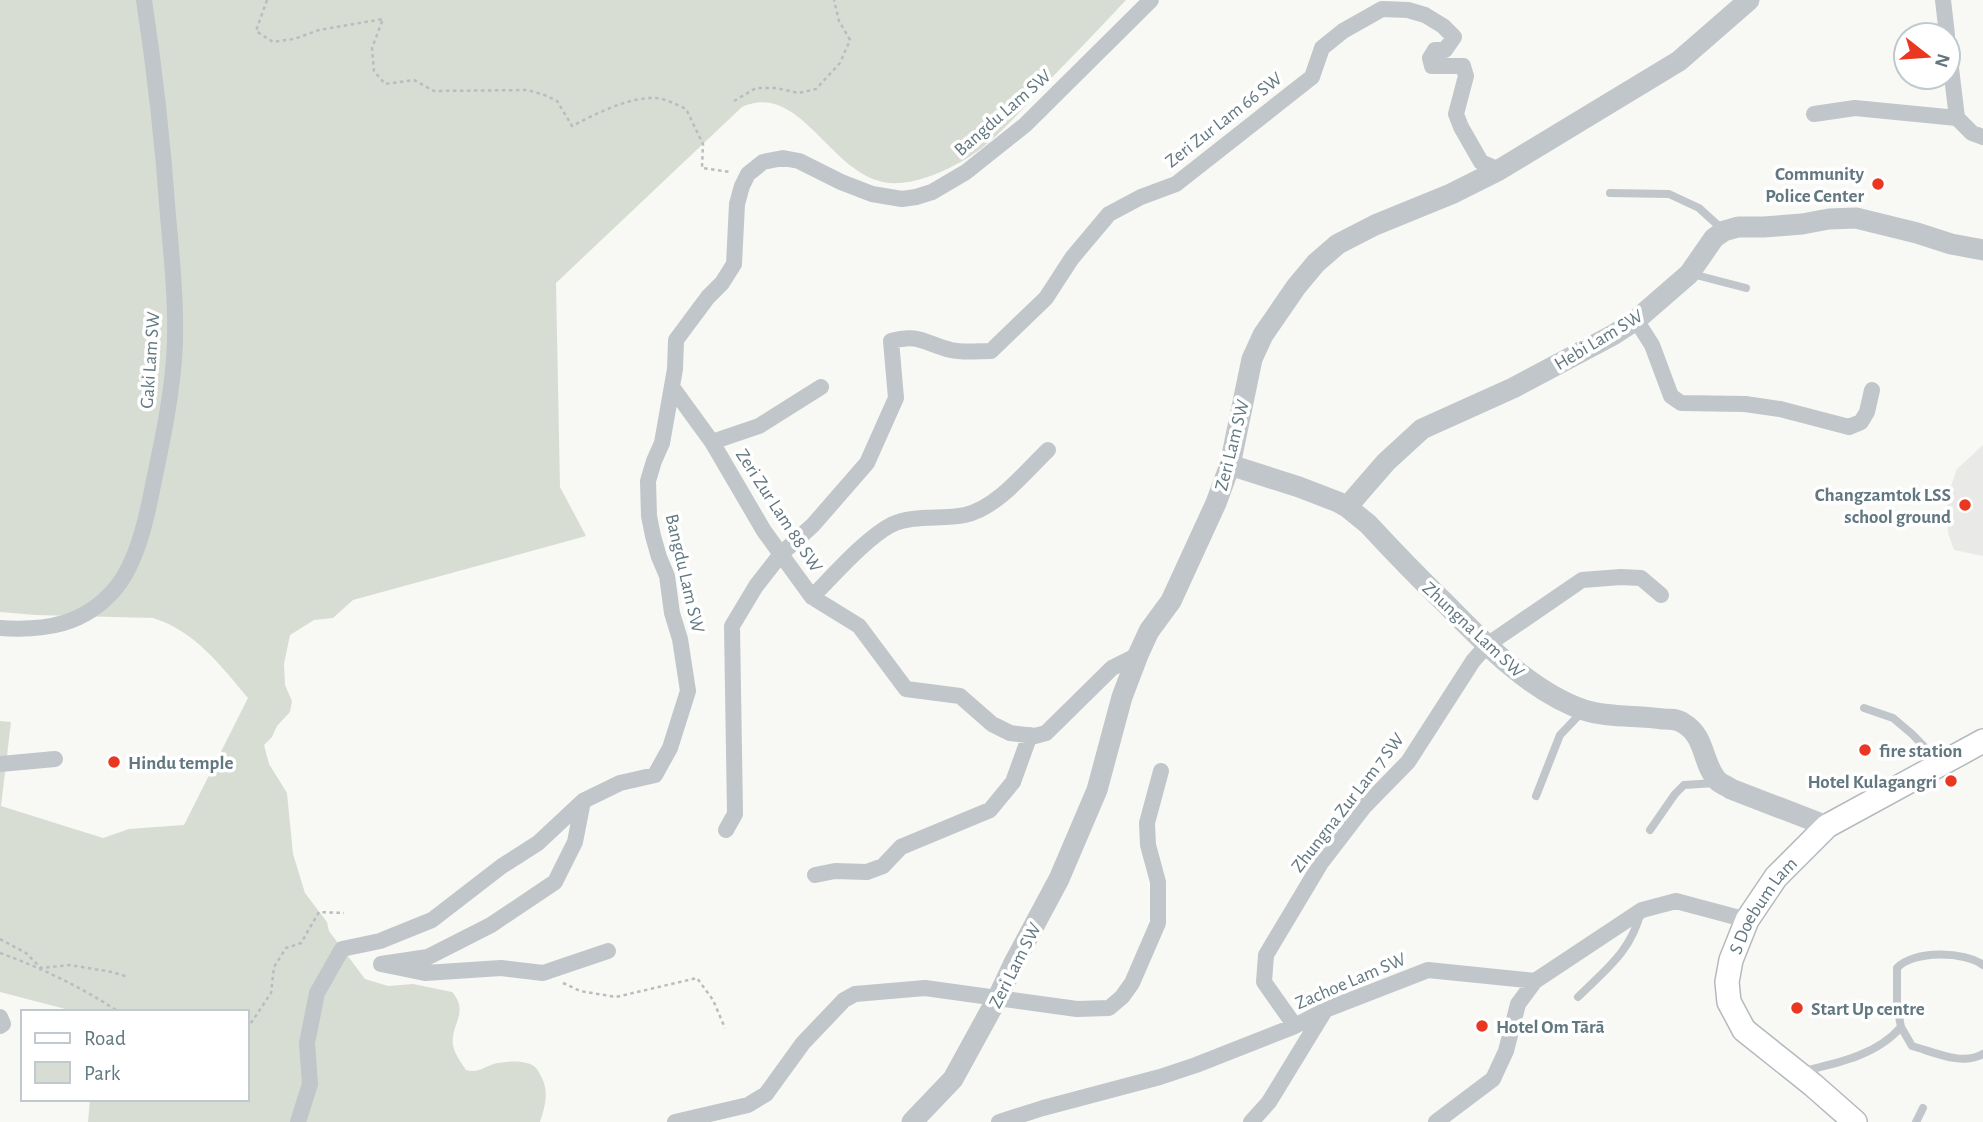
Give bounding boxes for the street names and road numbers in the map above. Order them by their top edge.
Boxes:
street label: Bangdu Lam SW [951,66,1055,160]
street label: Zeri Zur Lam 66 SW [1162,69,1286,172]
street label: Hebi Lam SW [1551,306,1646,374]
street label: Gaki Lam SW [138,311,163,409]
street label: Zeri Lam SW [1212,398,1253,493]
street label: Zeri Zur Lam 88 SW [732,446,826,576]
street label: Bangdu Lam SW [662,512,707,635]
street label: Zhungna Lam SW [1419,578,1527,682]
street label: Zhungna Zur Lam 7 SW [1288,730,1408,876]
street label: S Doebum Lam [1726,854,1801,957]
street label: Zeri Lam SW [986,920,1045,1011]
street label: Zachoe Lam SW [1293,950,1409,1013]

